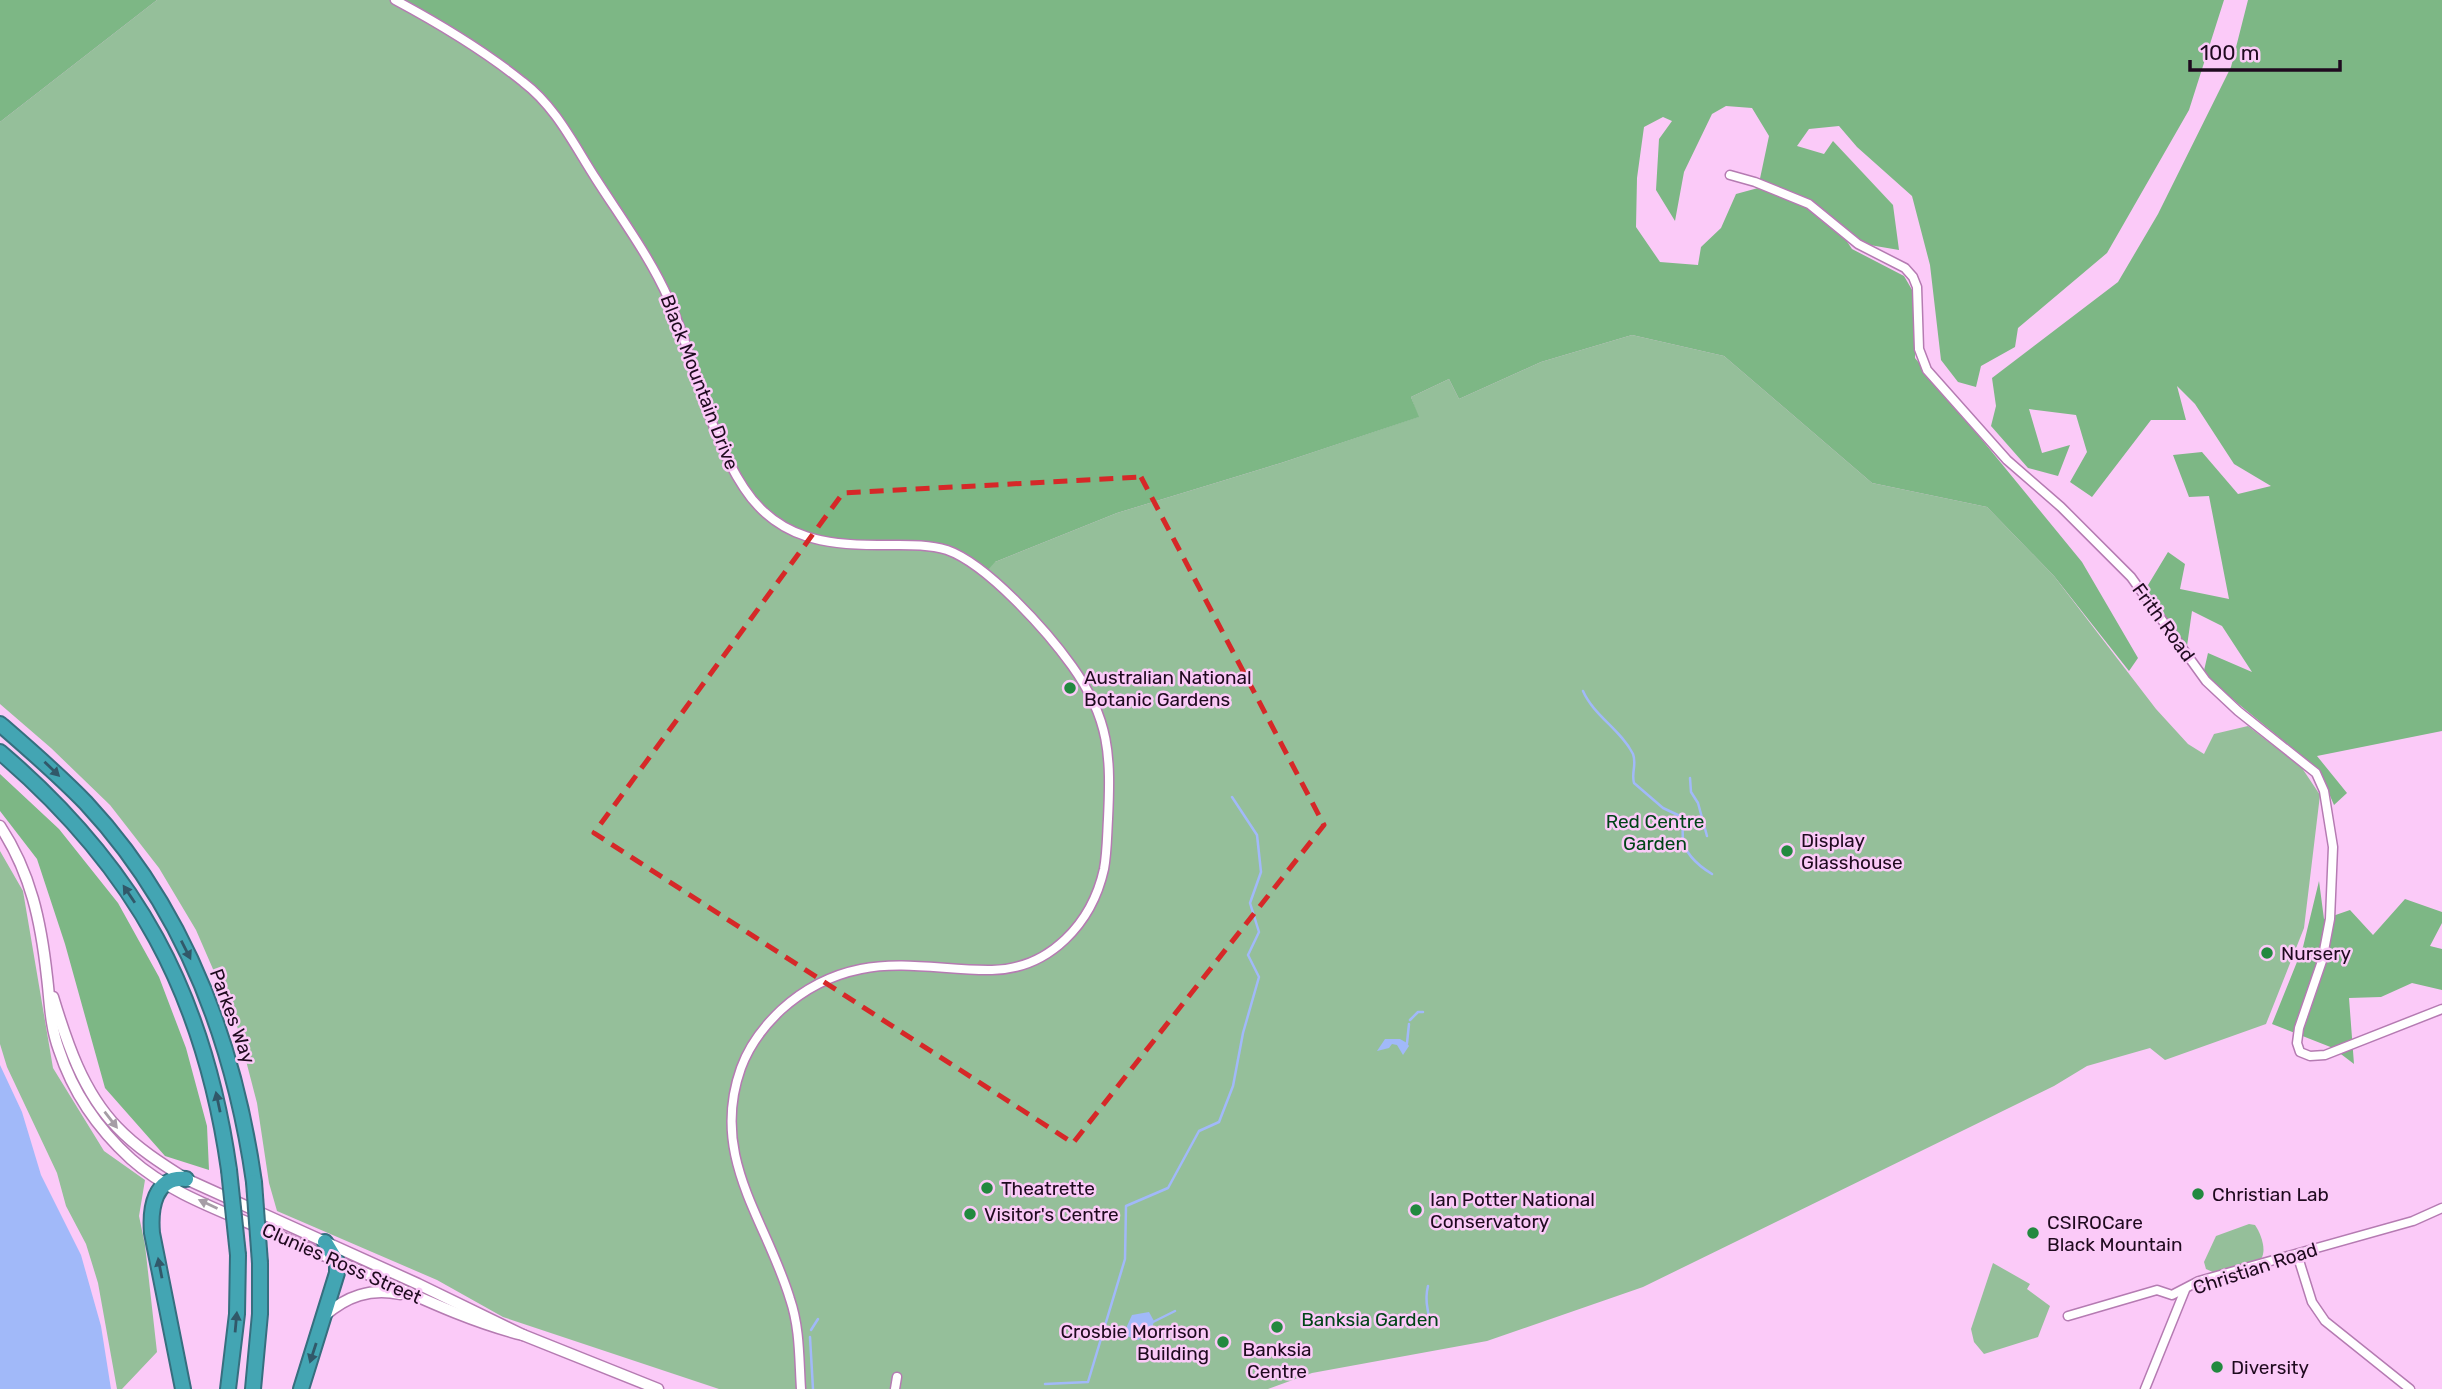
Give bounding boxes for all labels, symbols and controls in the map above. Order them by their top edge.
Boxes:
scale bar [2190,28,2340,72]
text: 100 m [2200,40,2259,65]
street label: Black Mountain Drive [656,291,744,473]
street label: Frith Road [2127,579,2200,666]
place label: Australian National Botanic Gardens [1084,666,1252,711]
marker: Australian National Botanic Gardens [1062,680,1078,696]
one-way arrow [43,760,60,776]
park label: Red Centre Garden [1606,810,1704,855]
place label: Display Glasshouse [1801,829,1903,874]
marker: Display Glasshouse [1779,843,1795,859]
one-way arrow [123,885,136,904]
one-way arrow [180,941,192,961]
place label: Nursery [2281,942,2351,965]
marker: Nursery [2259,945,2275,961]
street label: Parkes Way [205,966,260,1067]
one-way arrow [212,1091,223,1113]
one-way arrow [104,1110,119,1128]
place label: Theatrette [1001,1177,1095,1200]
marker: Theatrette [979,1180,995,1196]
place label: Christian Lab [2212,1183,2329,1206]
marker: Christian Lab [2190,1186,2206,1202]
place label: Ian Potter National Conservatory [1430,1188,1595,1233]
one-way arrow [198,1198,218,1210]
marker: Ian Potter National Conservatory [1408,1202,1424,1218]
place label: Visitor's Centre [984,1203,1119,1226]
marker: Visitor's Centre [962,1206,978,1222]
place label: CSIROCare Black Mountain [2047,1211,2182,1256]
street label: Clunies Ross Street [259,1218,426,1309]
marker: CSIROCare Black Mountain [2025,1225,2041,1241]
street label: Christian Road [2190,1238,2320,1299]
one-way arrow [154,1257,165,1279]
park label: Banksia Garden [1301,1308,1439,1331]
one-way arrow [231,1311,242,1333]
marker: Banksia Centre [1269,1319,1285,1335]
place label: Crosbie Morrison Building [1060,1320,1209,1365]
marker: Crosbie Morrison Building [1215,1334,1231,1350]
place label: Banksia Centre [1242,1338,1312,1383]
one-way arrow [307,1343,318,1364]
place label: Diversity [2231,1356,2309,1379]
marker: Diversity [2209,1359,2225,1375]

